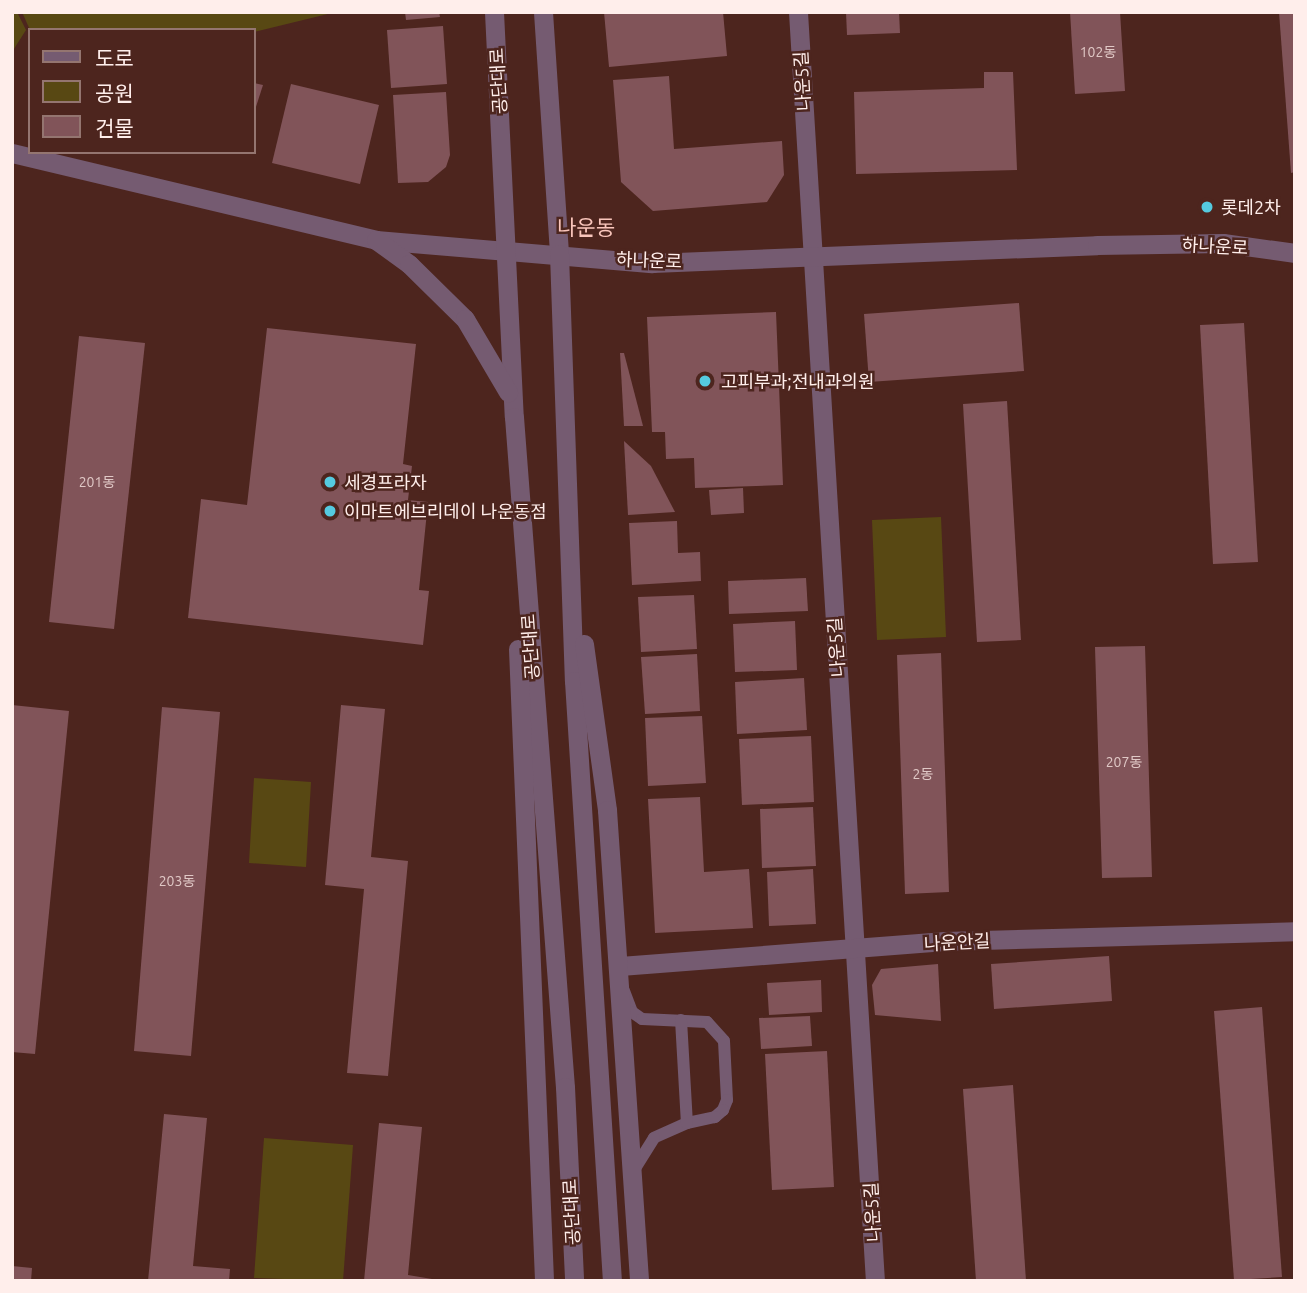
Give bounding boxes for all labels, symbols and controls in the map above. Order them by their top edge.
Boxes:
legend [28,28,256,154]
house number: 102동 [1080,44,1116,60]
text: 도로 [95,46,134,70]
street label: 공단대로 [485,47,511,115]
street label: 나운5길 [790,51,814,111]
text: 공원 [95,81,134,105]
text: 건물 [95,116,134,140]
place label: 롯데2차 [1221,196,1281,218]
marker: 롯데2차 [1199,199,1215,215]
district label: 나운동 [557,214,615,240]
street label: 하나운로 [1181,233,1249,259]
street label: 하나운로 [616,248,682,272]
place label: 고피부과;전내과의원 [721,370,874,392]
marker: 고피부과;전내과의원 [695,371,715,391]
place label: 세경프라자 [344,471,427,493]
house number: 201동 [79,474,115,490]
marker: 세경프라자 [322,474,338,490]
place label: 이마트에브리데이 나운동점 [344,500,547,522]
marker: 이마트에브리데이 나운동점 [322,503,338,519]
street label: 공단대로 [517,613,543,681]
street label: 나운5길 [823,616,849,678]
house number: 207동 [1106,754,1142,770]
house number: 2동 [913,766,933,782]
house number: 203동 [159,873,195,889]
street label: 나운안길 [923,929,991,955]
street label: 공단대로 [558,1178,584,1246]
street label: 나운5길 [860,1182,884,1242]

